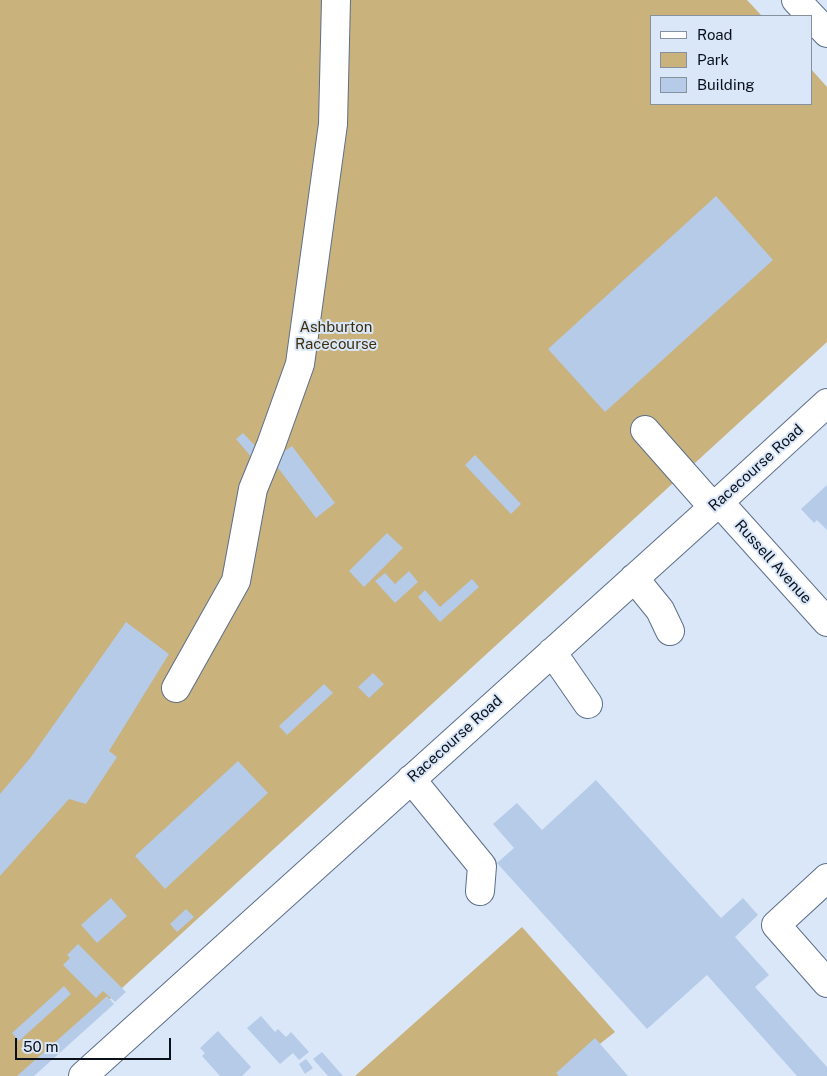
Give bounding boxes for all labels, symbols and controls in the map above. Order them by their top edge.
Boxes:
legend [650,15,812,105]
text: Road [697,26,733,43]
text: Park [697,51,729,68]
text: Building [697,76,755,93]
park label: Ashburton Racecourse [295,318,377,353]
street label: Racecourse Road [705,421,807,515]
street label: Russell Avenue [731,516,815,608]
street label: Racecourse Road [404,692,506,786]
scale bar [18,1028,174,1060]
text: 50 m [23,1038,58,1055]

